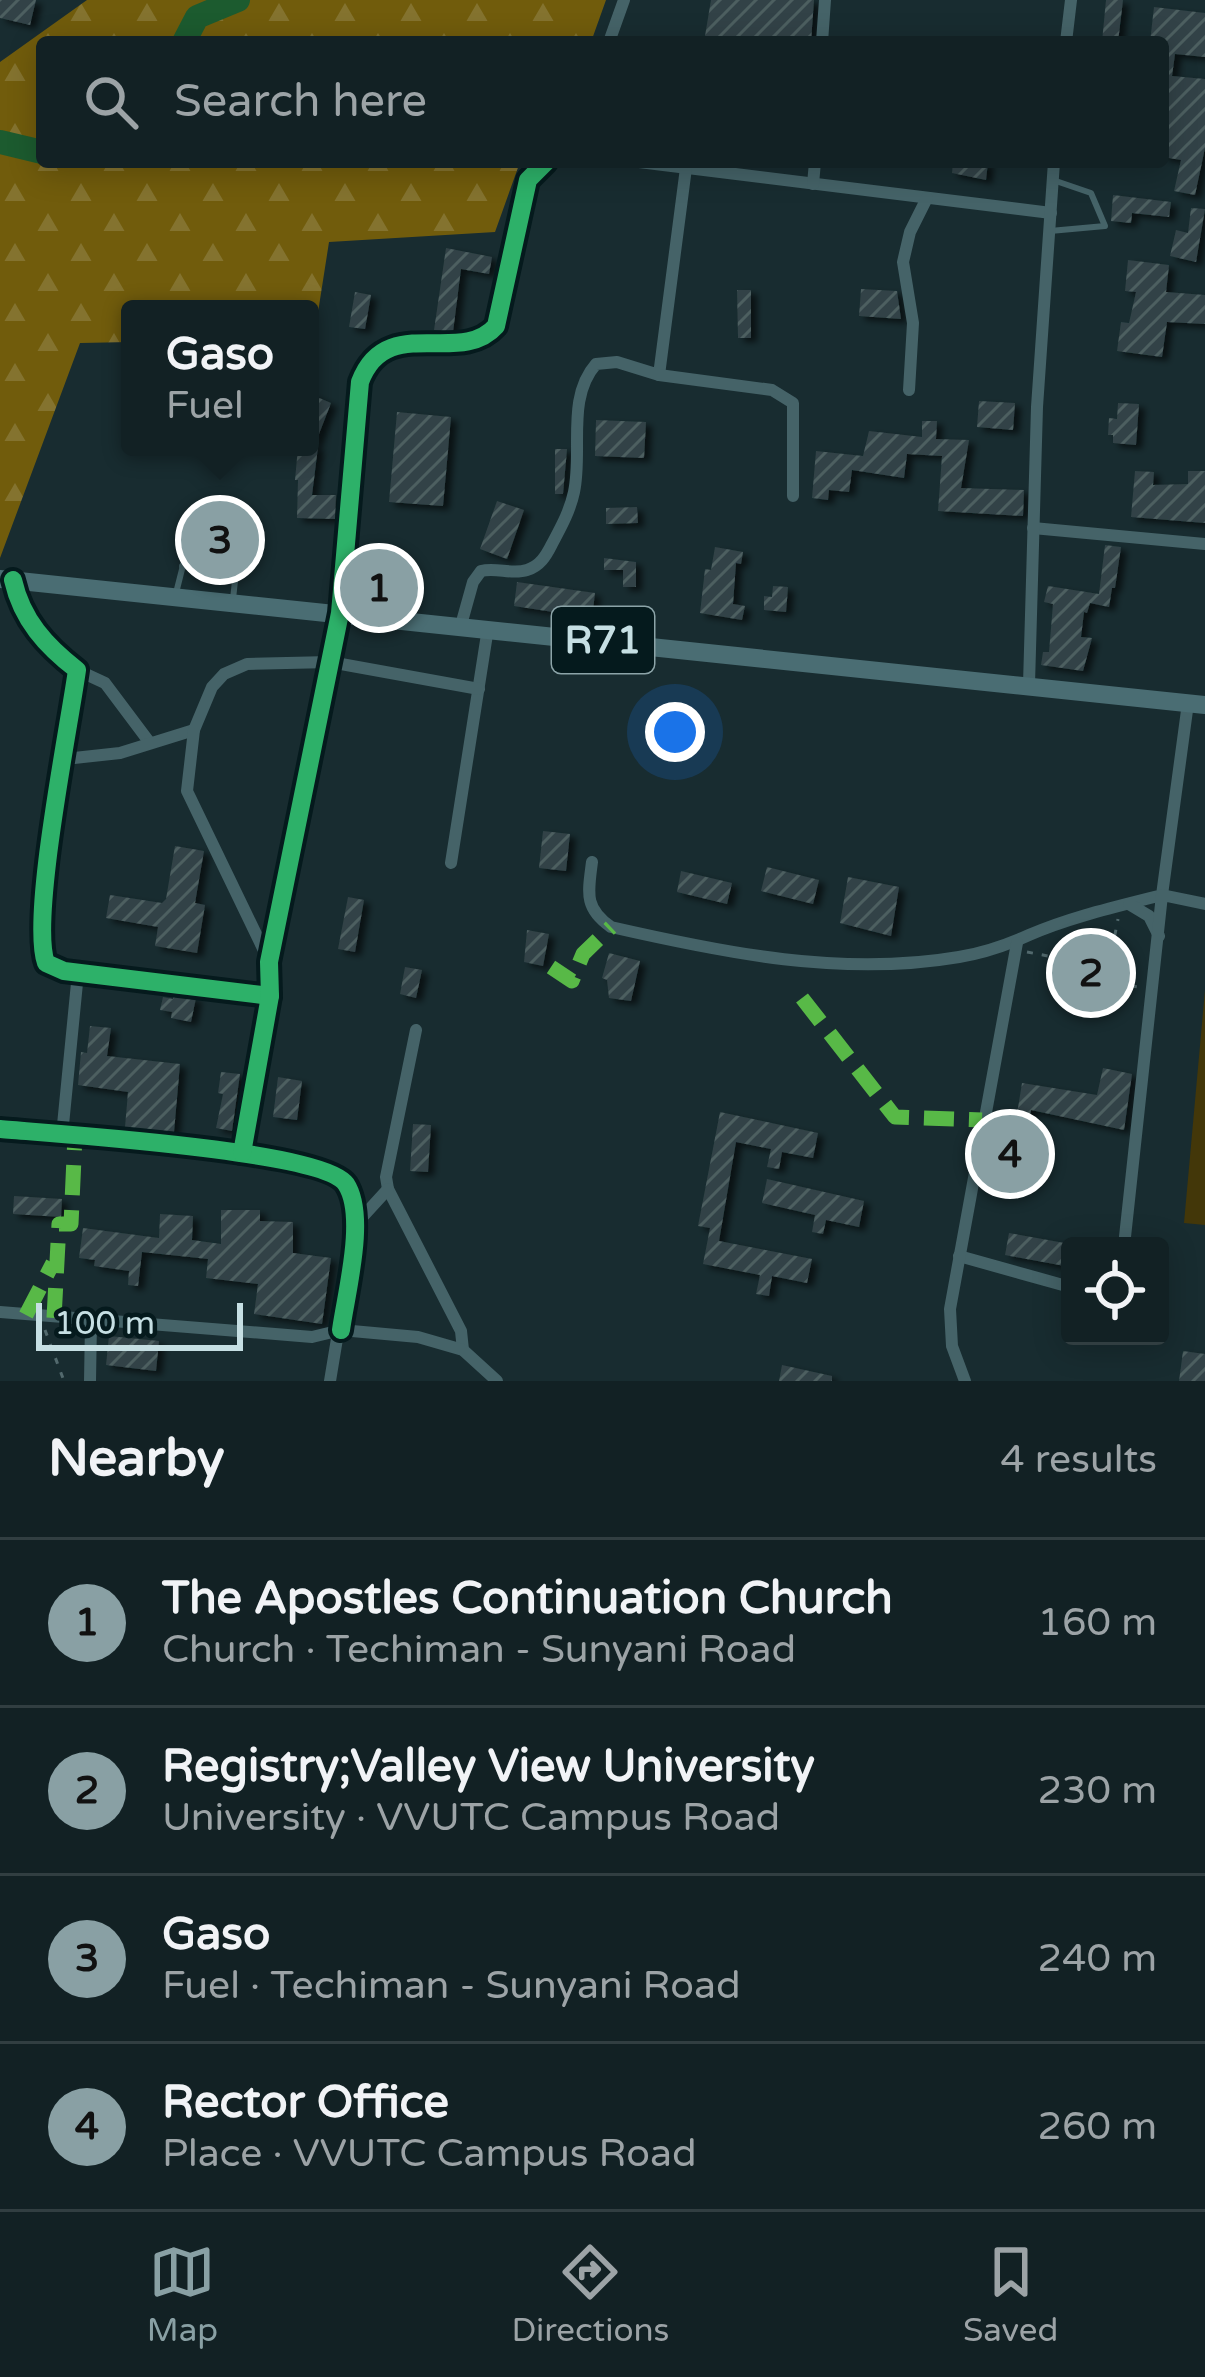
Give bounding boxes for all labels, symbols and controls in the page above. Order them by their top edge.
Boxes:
search box [36,36,1169,168]
icon: search [78,69,144,135]
text: Search here [174,75,427,129]
popup [121,300,319,456]
text: Gaso [166,328,274,382]
text: Fuel [166,382,244,429]
pin: 3 [181,495,259,585]
pin: 1 [340,543,418,633]
road number: R71 [552,607,654,673]
your location [645,702,705,762]
pin: 2 [1052,928,1130,1018]
pin: 4 [971,1109,1049,1199]
map controls [1061,1237,1169,1345]
button: locate [1061,1237,1169,1345]
scale bar [36,1297,243,1350]
text: 100 m [54,1304,155,1343]
text: Nearby [48,1428,225,1490]
text: 4 results [1000,1436,1157,1483]
text: The Apostles Continuation Church [162,1572,893,1626]
text: 1 [75,1599,99,1646]
text: 160 m [1038,1599,1157,1646]
text: Church · Techiman - Sunyani Road [162,1626,796,1673]
text: Registry;Valley View University [162,1740,815,1794]
text: 2 [75,1767,99,1814]
text: 230 m [1038,1767,1157,1814]
text: University · VVUTC Campus Road [162,1794,780,1841]
text: Gaso [162,1908,270,1962]
text: 3 [75,1935,99,1982]
text: 240 m [1038,1935,1157,1982]
text: Fuel · Techiman - Sunyani Road [162,1962,741,2009]
text: Rector Office [162,2076,449,2130]
text: 4 [75,2103,99,2150]
text: 260 m [1038,2103,1157,2150]
text: Place · VVUTC Campus Road [162,2130,697,2177]
tab: Map [147,2239,218,2350]
tab: Directions [512,2239,669,2350]
tab: Saved [963,2239,1058,2350]

